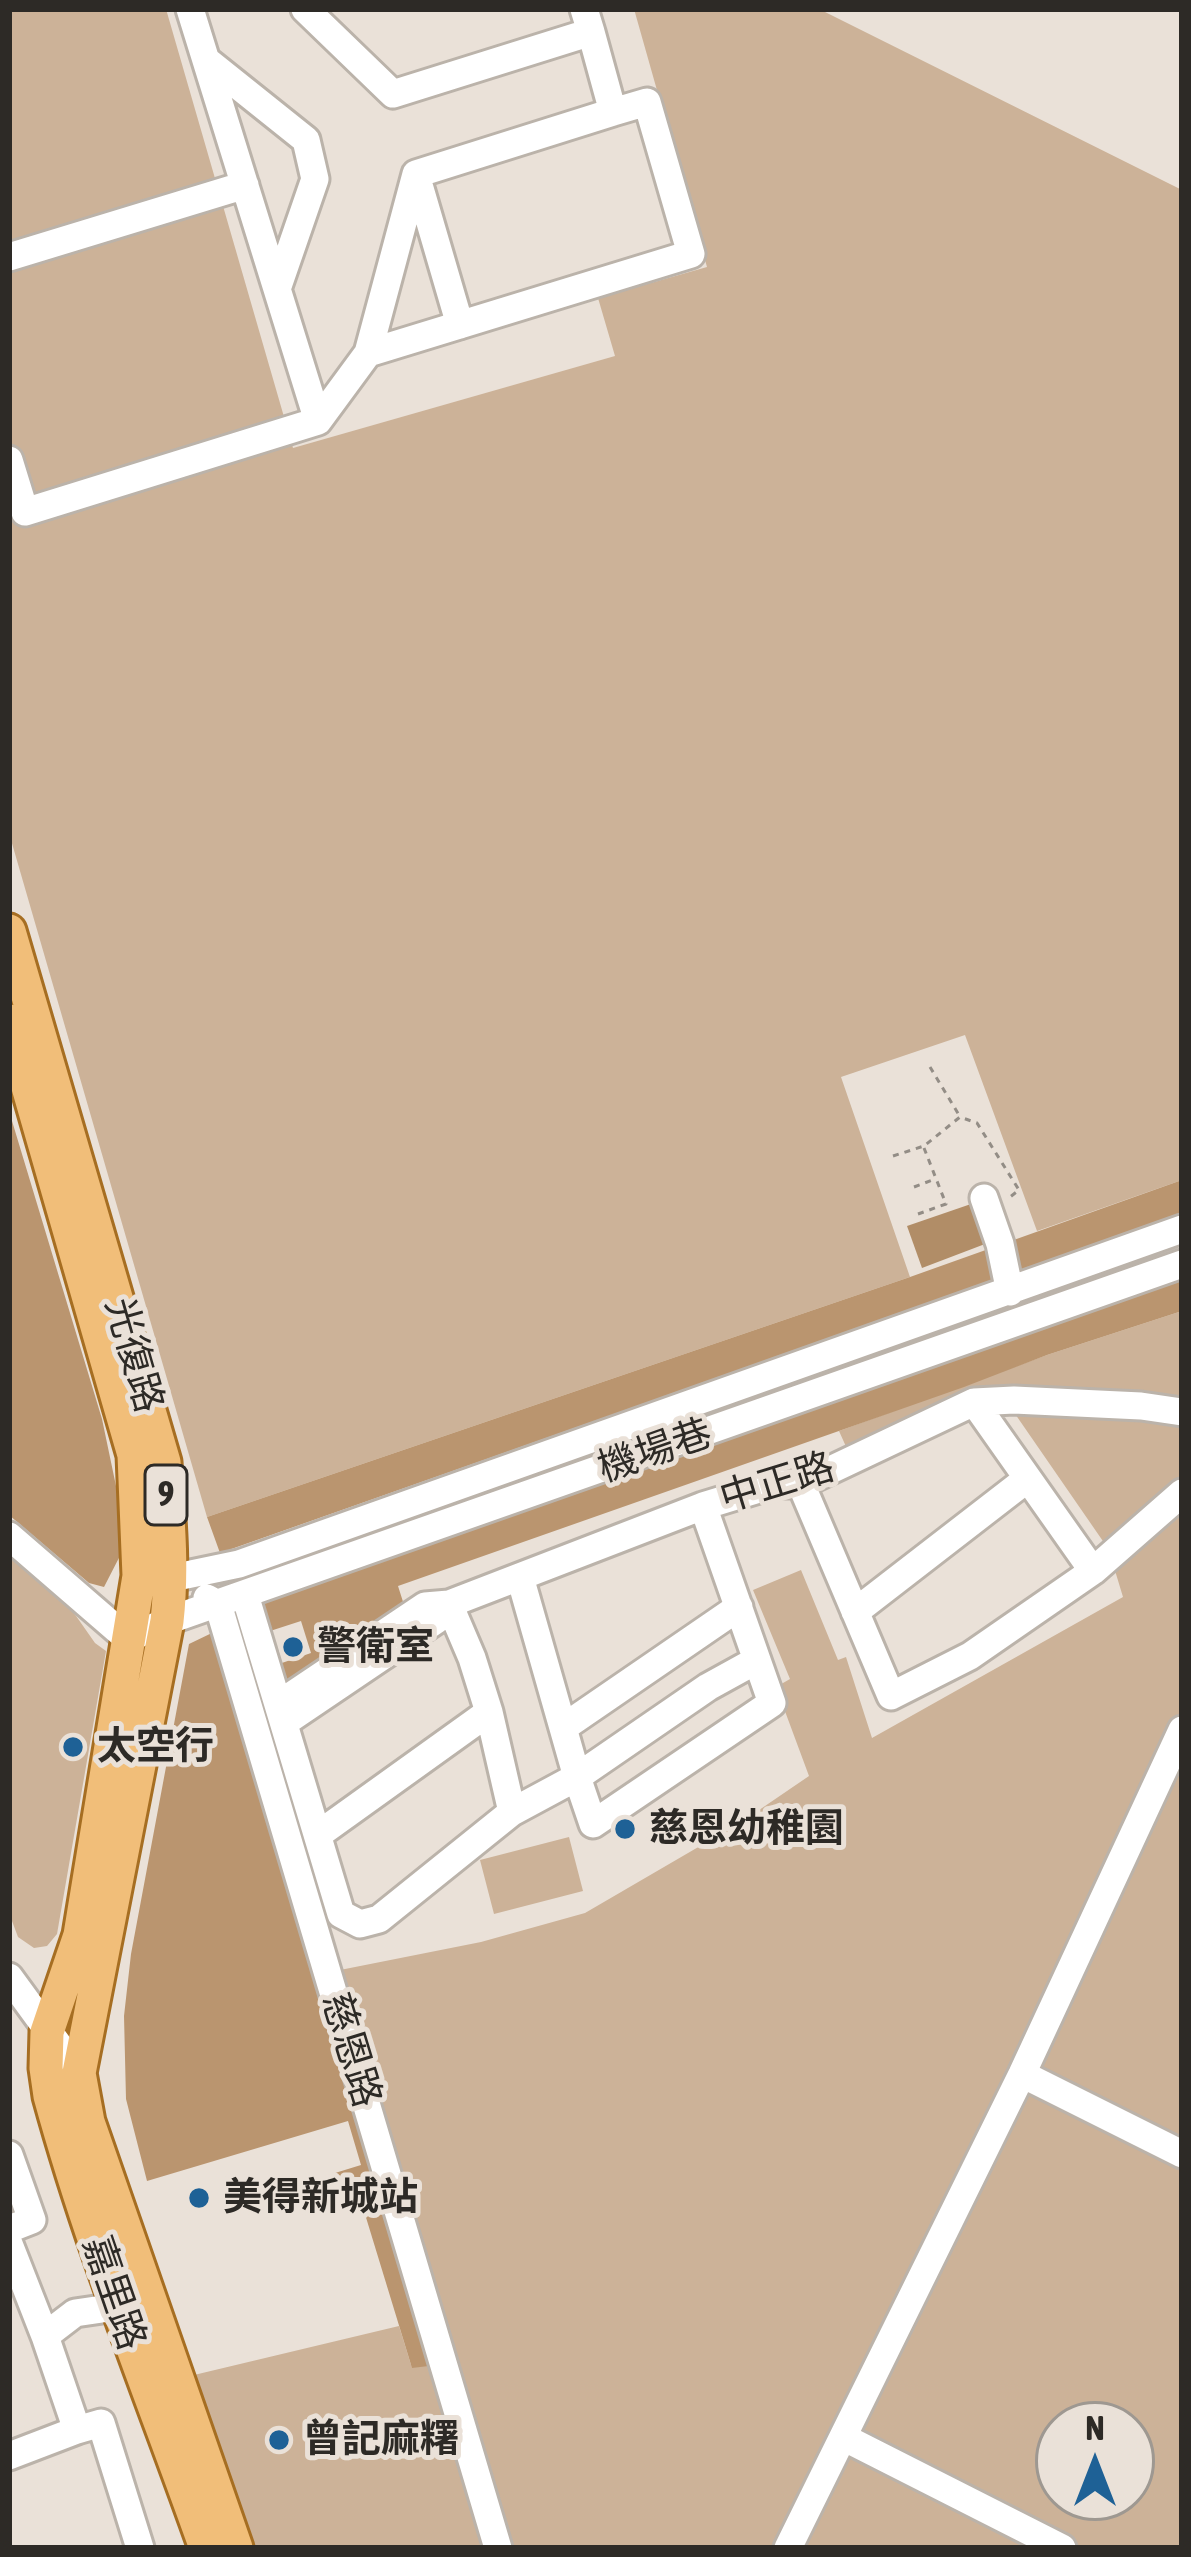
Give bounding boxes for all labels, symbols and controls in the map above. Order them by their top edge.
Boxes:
street label: 光復路 [95,1292,173,1418]
street label: 機場巷 [592,1410,718,1492]
street label: 中正路 [714,1444,840,1522]
road number: 9 [145,1465,187,1525]
place label: 警衛室 [317,1624,434,1670]
marker: 警衛室 [280,1634,306,1660]
place label: 太空行 [97,1724,214,1770]
marker: 太空行 [60,1734,86,1760]
place label: 慈恩幼稚園 [649,1806,844,1852]
marker: 慈恩幼稚園 [612,1816,638,1842]
street label: 慈恩路 [312,1987,390,2113]
place label: 美得新城站 [223,2175,418,2221]
marker: 美得新城站 [186,2185,212,2211]
street label: 嘉里路 [73,2230,155,2356]
north arrow [1035,2401,1155,2521]
text: N [1085,2409,1105,2447]
place label: 曾記麻糬 [303,2417,459,2463]
marker: 曾記麻糬 [266,2427,292,2453]

